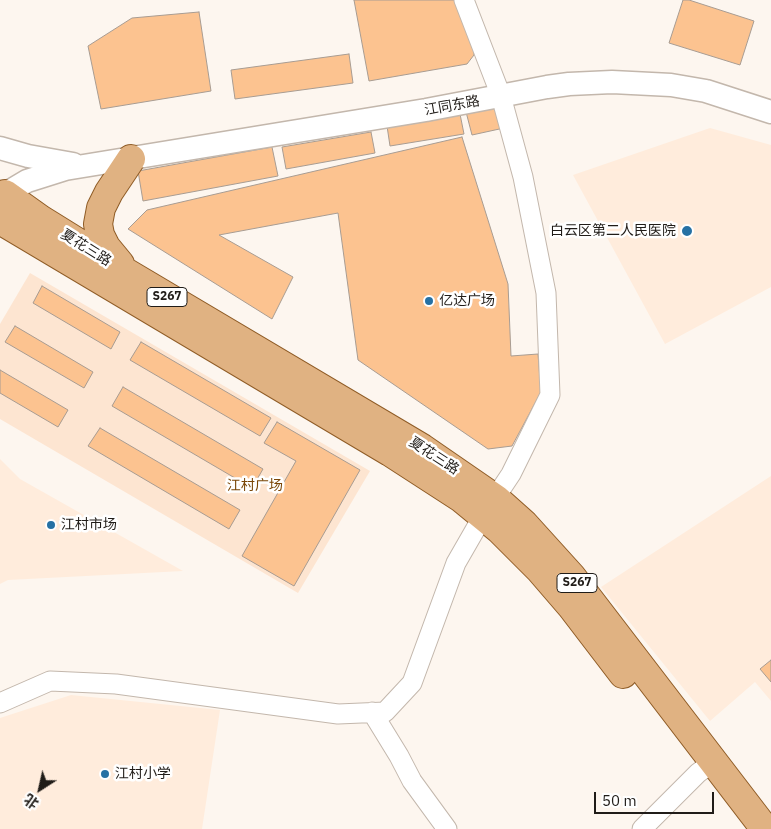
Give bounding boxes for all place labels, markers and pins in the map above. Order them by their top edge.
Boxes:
place label: 白云区第二人民医院 [550,223,676,239]
marker: 白云区第二人民医院 [680,224,694,238]
place label: 亿达广场 [439,293,495,309]
marker: 亿达广场 [423,295,435,307]
place label: 江村市场 [61,517,117,533]
marker: 江村市场 [45,519,57,531]
place label: 江村小学 [115,766,171,782]
marker: 江村小学 [99,768,111,780]

